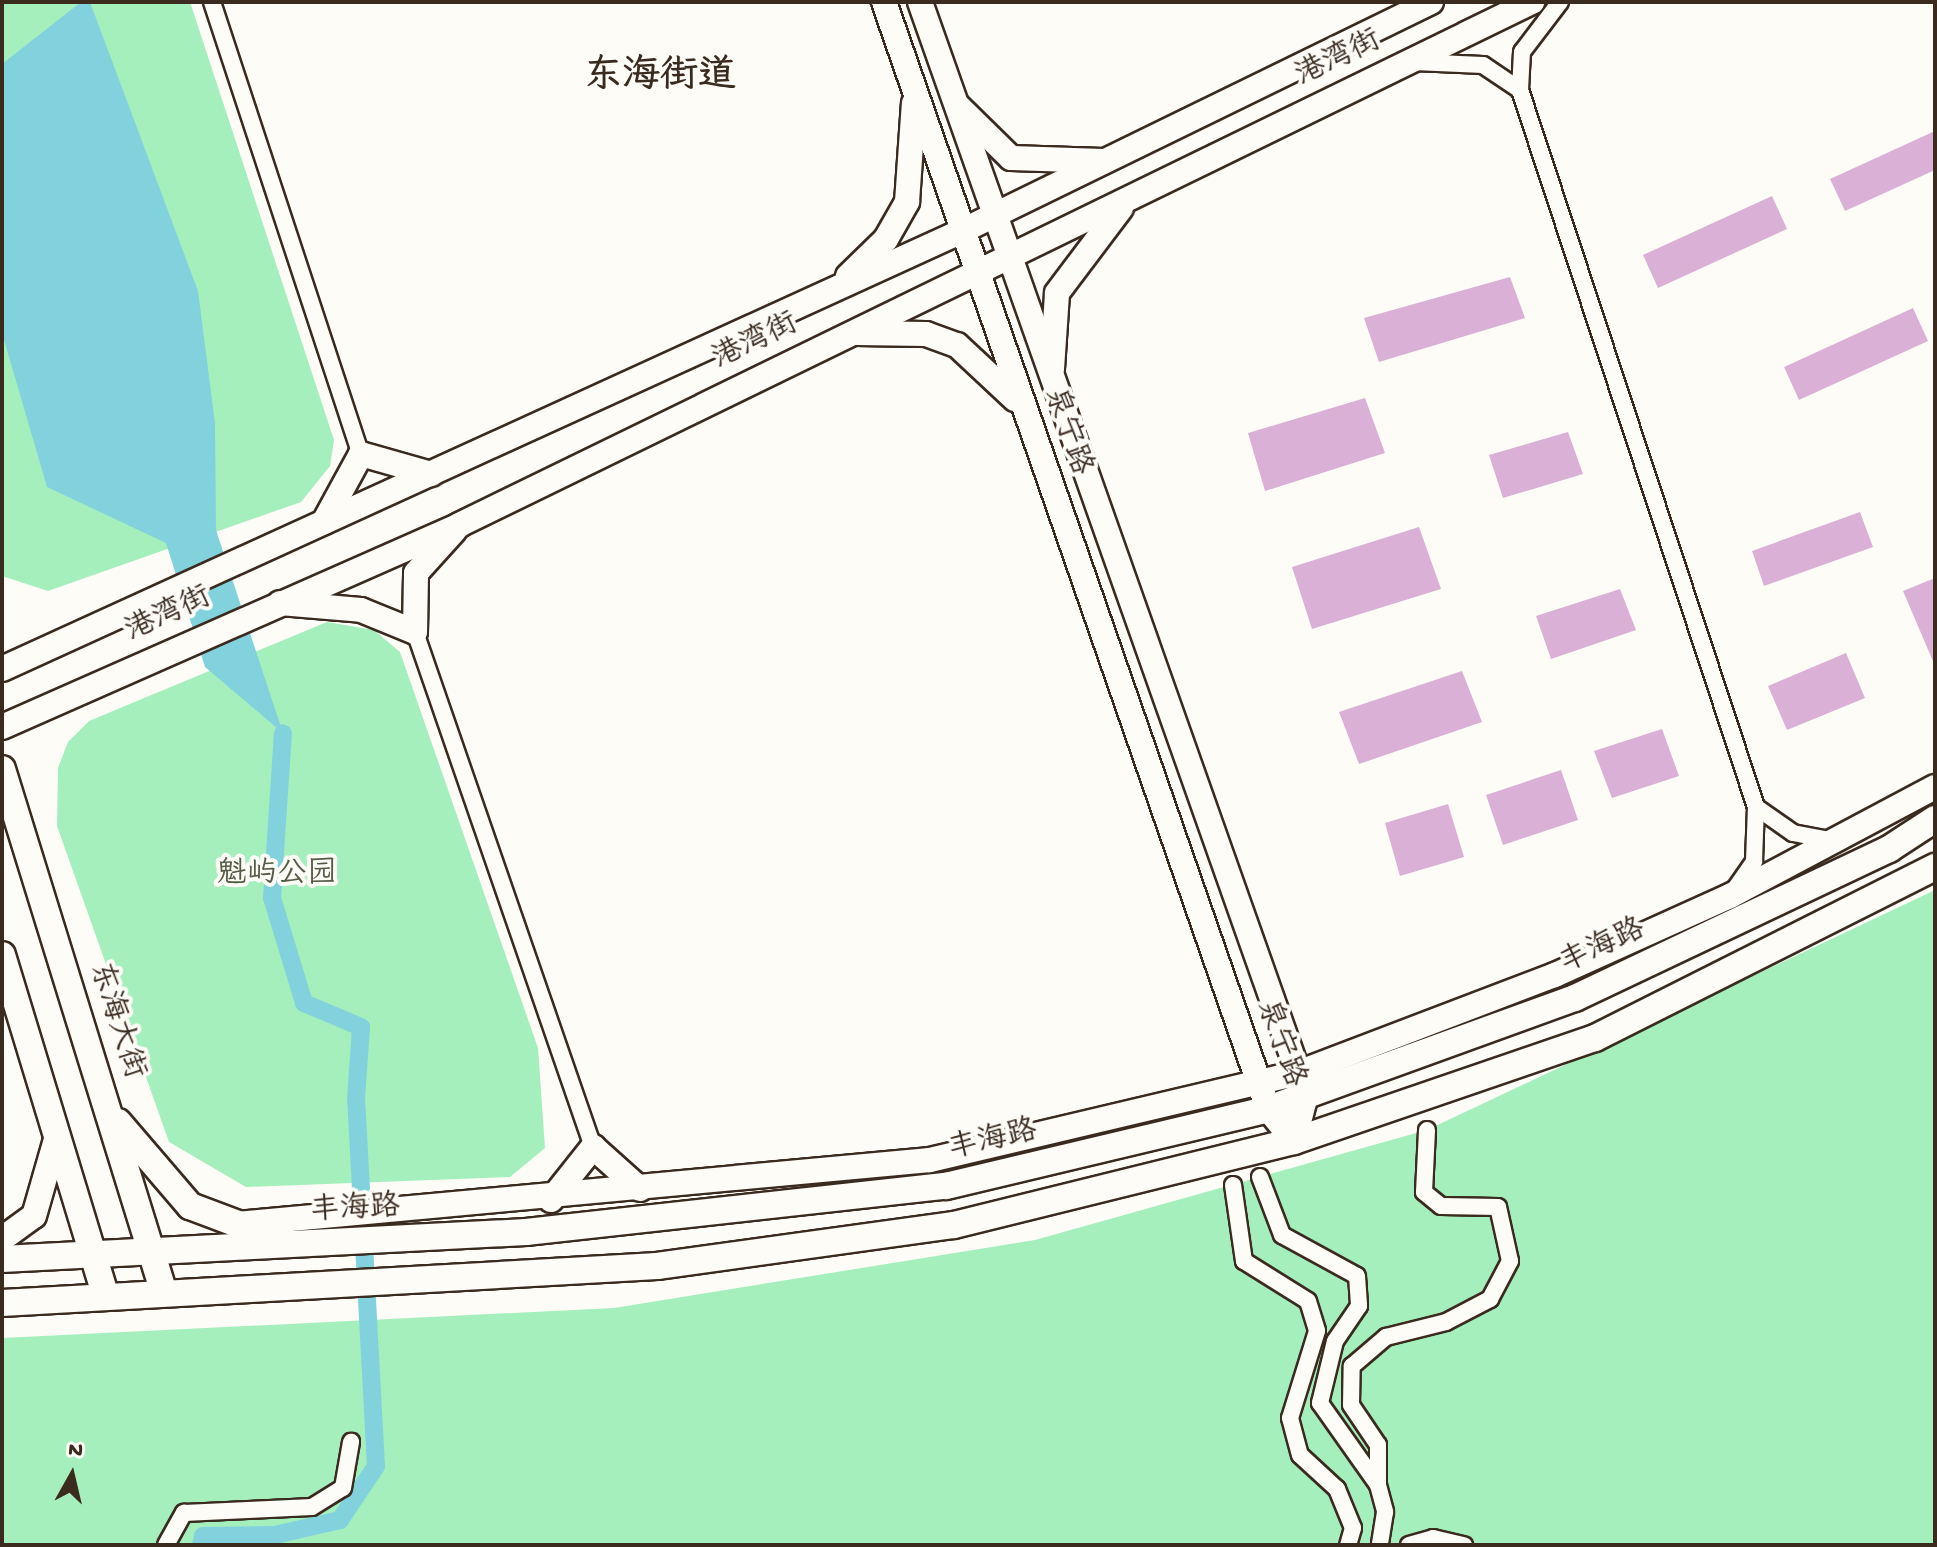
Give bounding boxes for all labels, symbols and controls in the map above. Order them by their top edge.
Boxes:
street label: 港湾街 [1291,24,1387,96]
district label: 东海街道 [584,56,736,102]
street label: 港湾街 [708,307,804,379]
street label: 泉宁路 [1034,384,1098,480]
street label: 港湾街 [121,581,217,651]
park label: 魁屿公园 [217,858,337,894]
street label: 丰海路 [1555,913,1651,983]
street label: 东海大街 [79,958,151,1084]
street label: 泉宁路 [1247,996,1311,1092]
street label: 丰海路 [945,1114,1041,1170]
street label: 丰海路 [309,1191,401,1231]
north arrow [32,1435,112,1515]
text: N [66,1437,84,1465]

